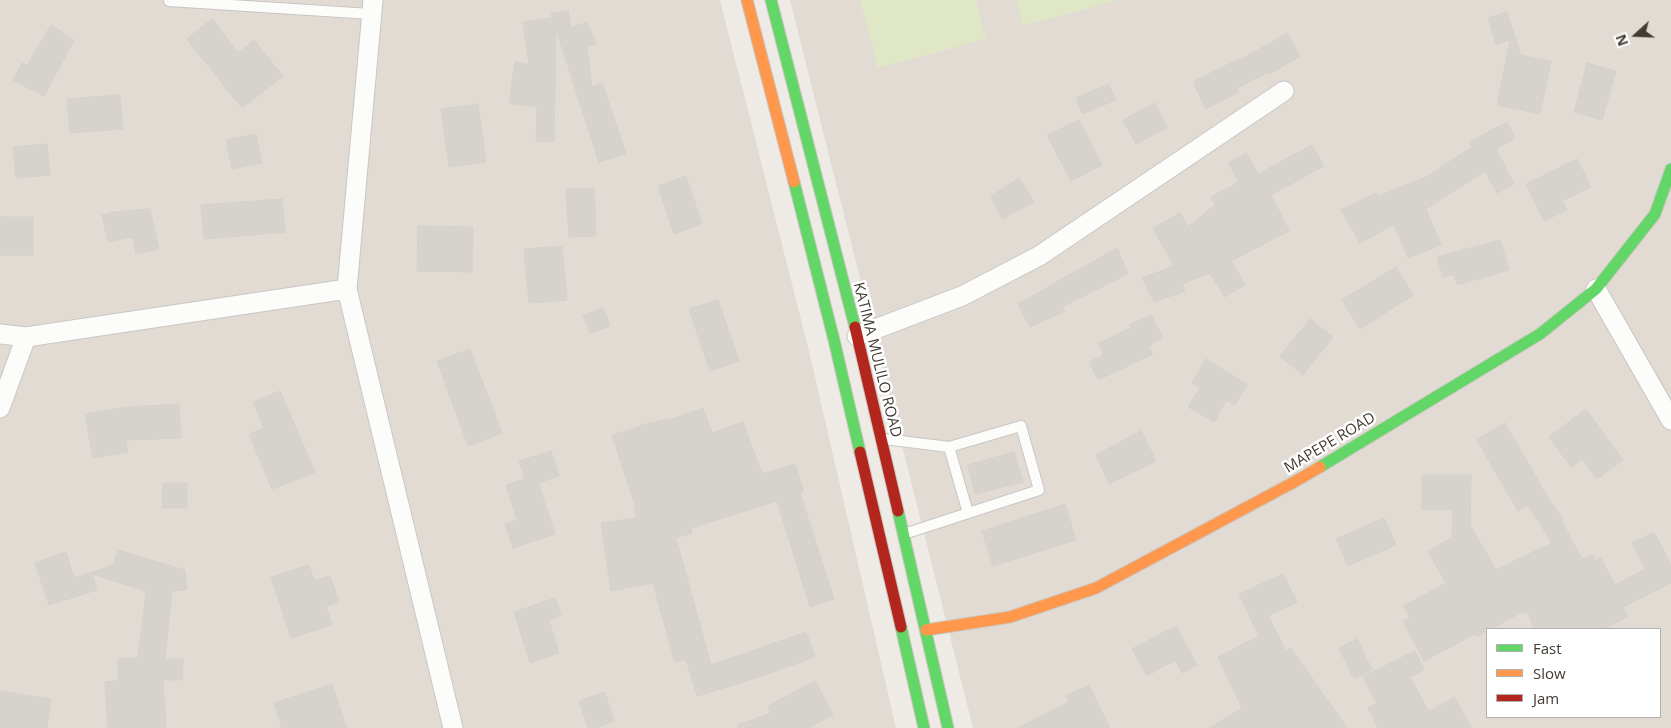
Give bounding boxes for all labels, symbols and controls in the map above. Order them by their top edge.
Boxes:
north arrow [1611,10,1661,60]
text: N [1611,32,1632,49]
street label: KATIMA MULILO ROAD [849,281,905,439]
street label: MAPEPE ROAD [1281,409,1379,477]
legend [1486,628,1661,718]
text: Fast [1533,638,1562,658]
text: Slow [1533,663,1566,683]
text: Jam [1533,688,1559,708]

